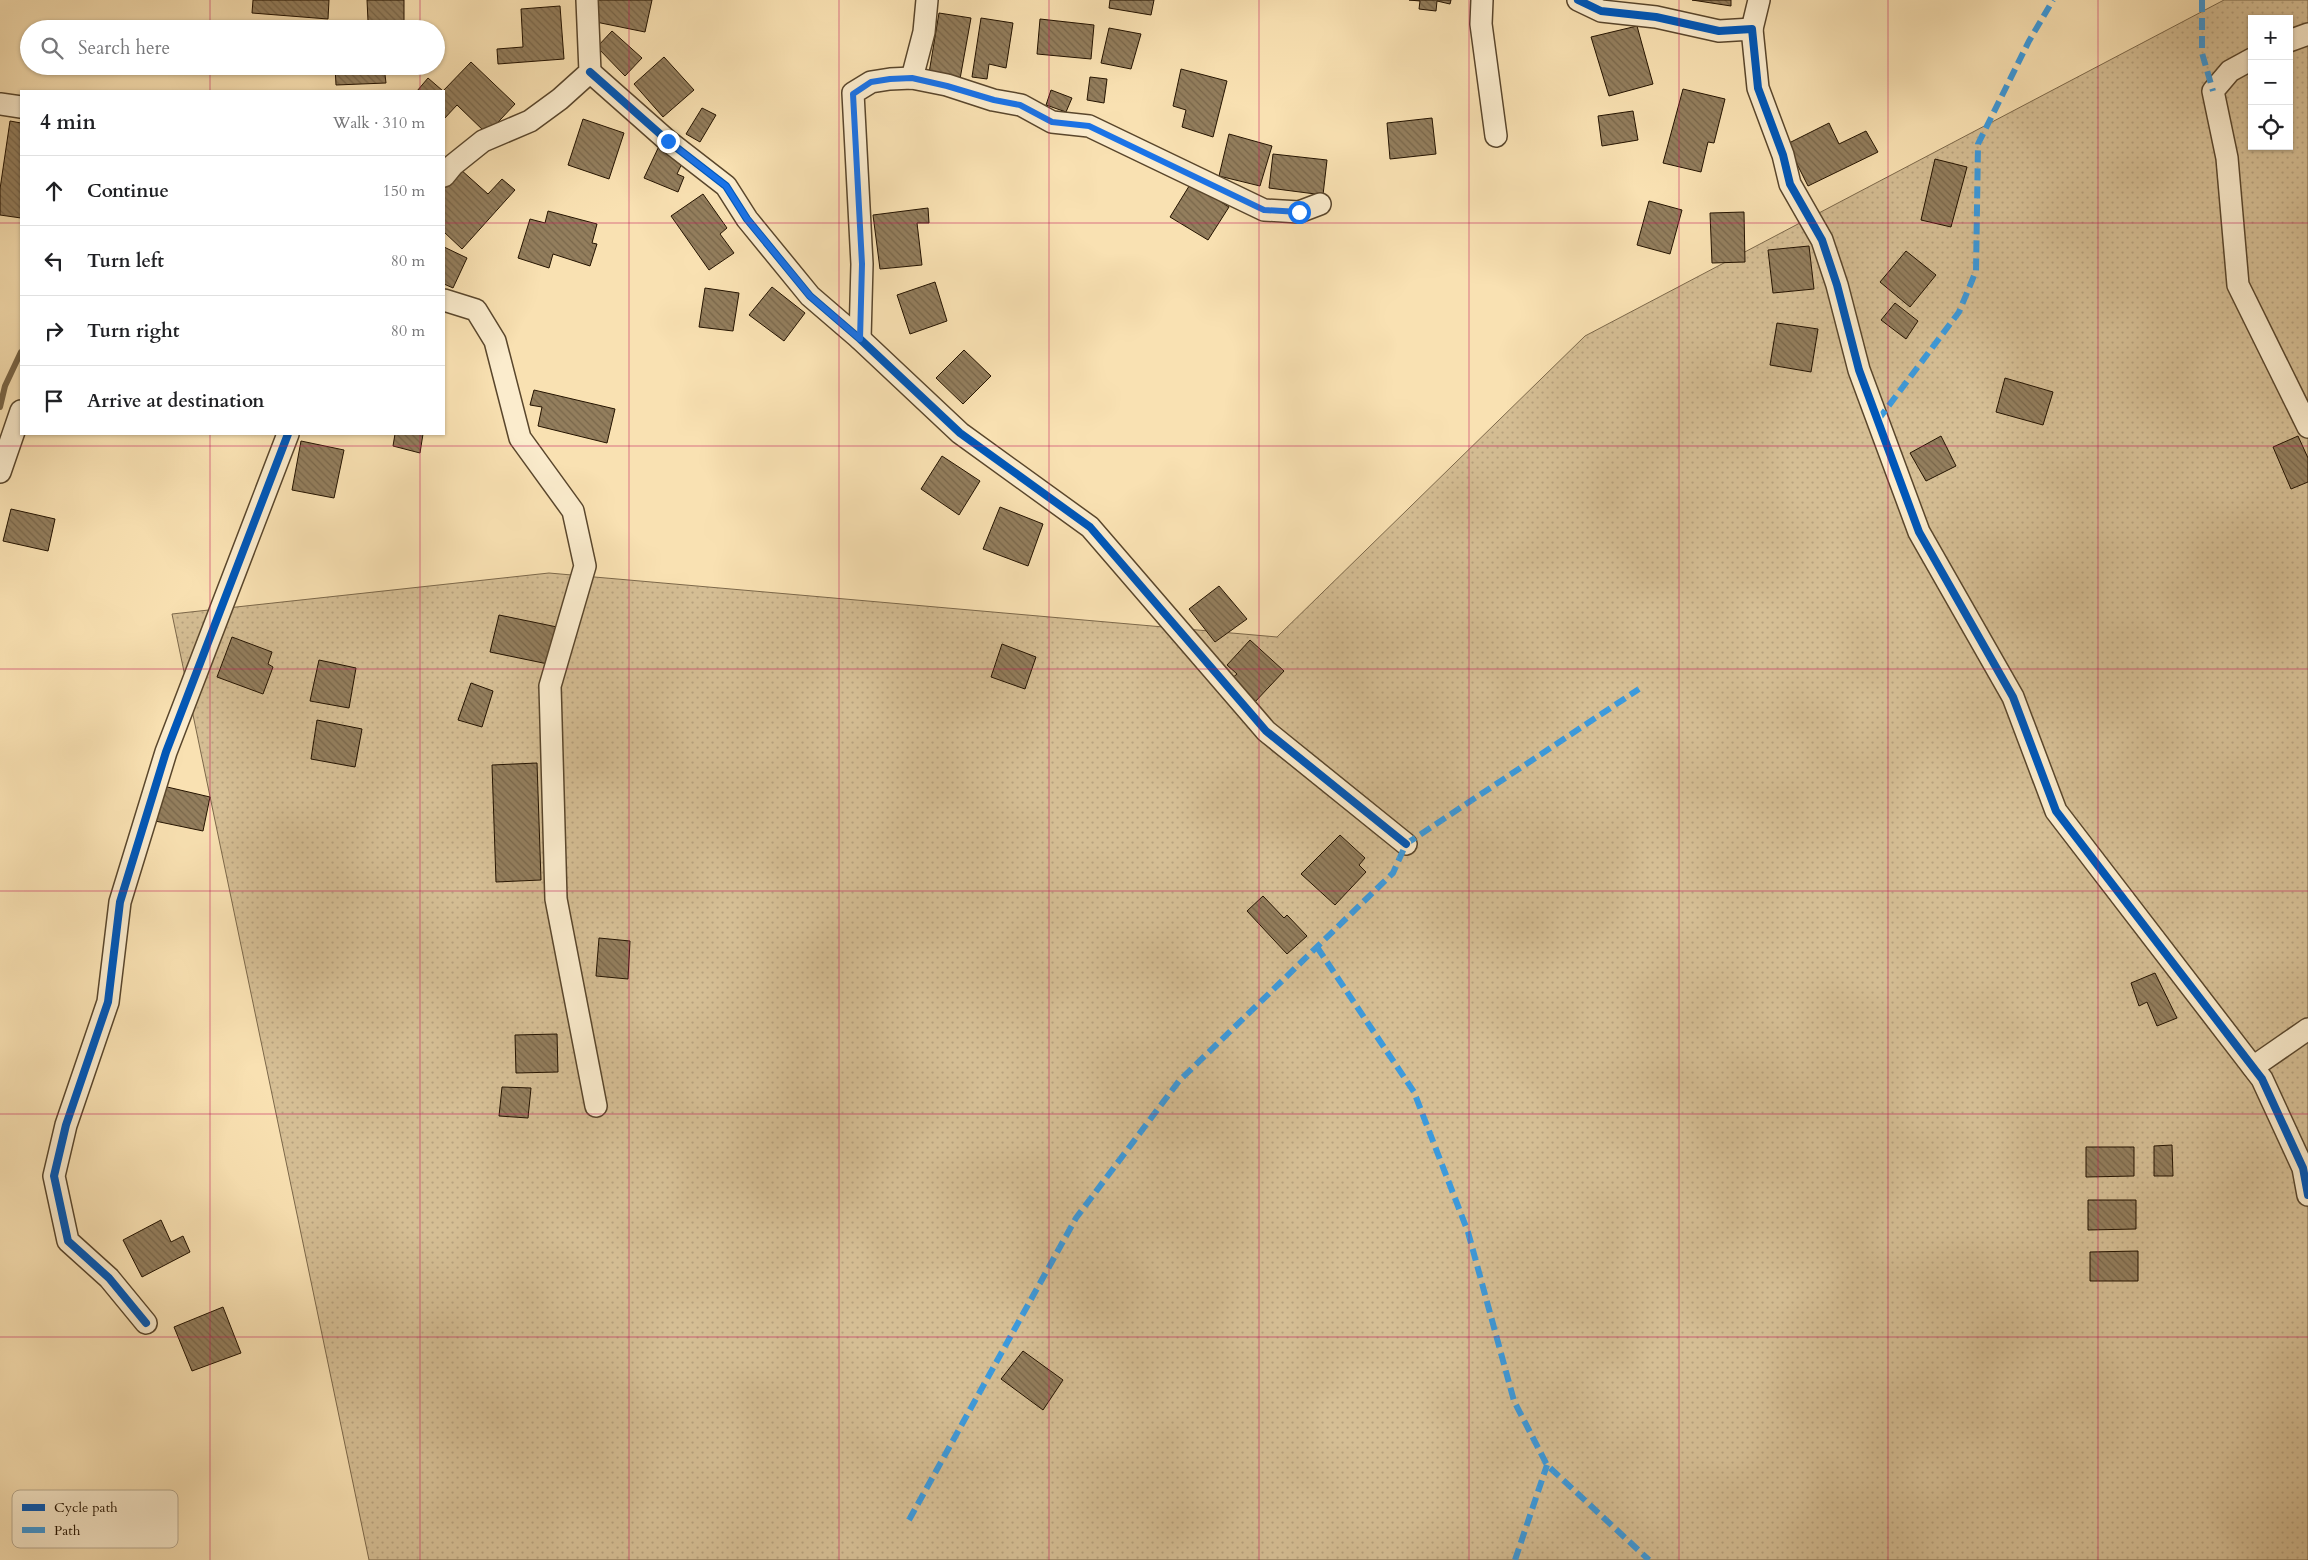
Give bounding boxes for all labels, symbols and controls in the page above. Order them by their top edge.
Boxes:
map controls [2248,15,2293,150]
button: + [2248,15,2293,60]
search box [20,20,445,75]
icon: search [38,34,66,62]
text: Search here [78,35,170,61]
button: − [2248,60,2293,105]
button: locate [2248,105,2293,150]
text: 4 min [40,108,96,137]
text: Walk · 310 m [333,112,425,134]
route end [657,130,680,153]
icon: ahead [40,177,68,205]
text: Continue [87,178,169,204]
text: 150 m [383,180,425,202]
route start [1288,201,1311,224]
icon: left [40,247,68,275]
text: Turn left [87,248,164,274]
text: 80 m [391,250,425,272]
icon: right [40,317,68,345]
text: Turn right [87,318,179,344]
text: 80 m [391,320,425,342]
icon: arrive [40,387,68,415]
text: Arrive at destination [87,388,264,414]
legend [12,1490,178,1548]
text: Cycle path [54,1498,118,1517]
text: Path [54,1521,81,1540]

